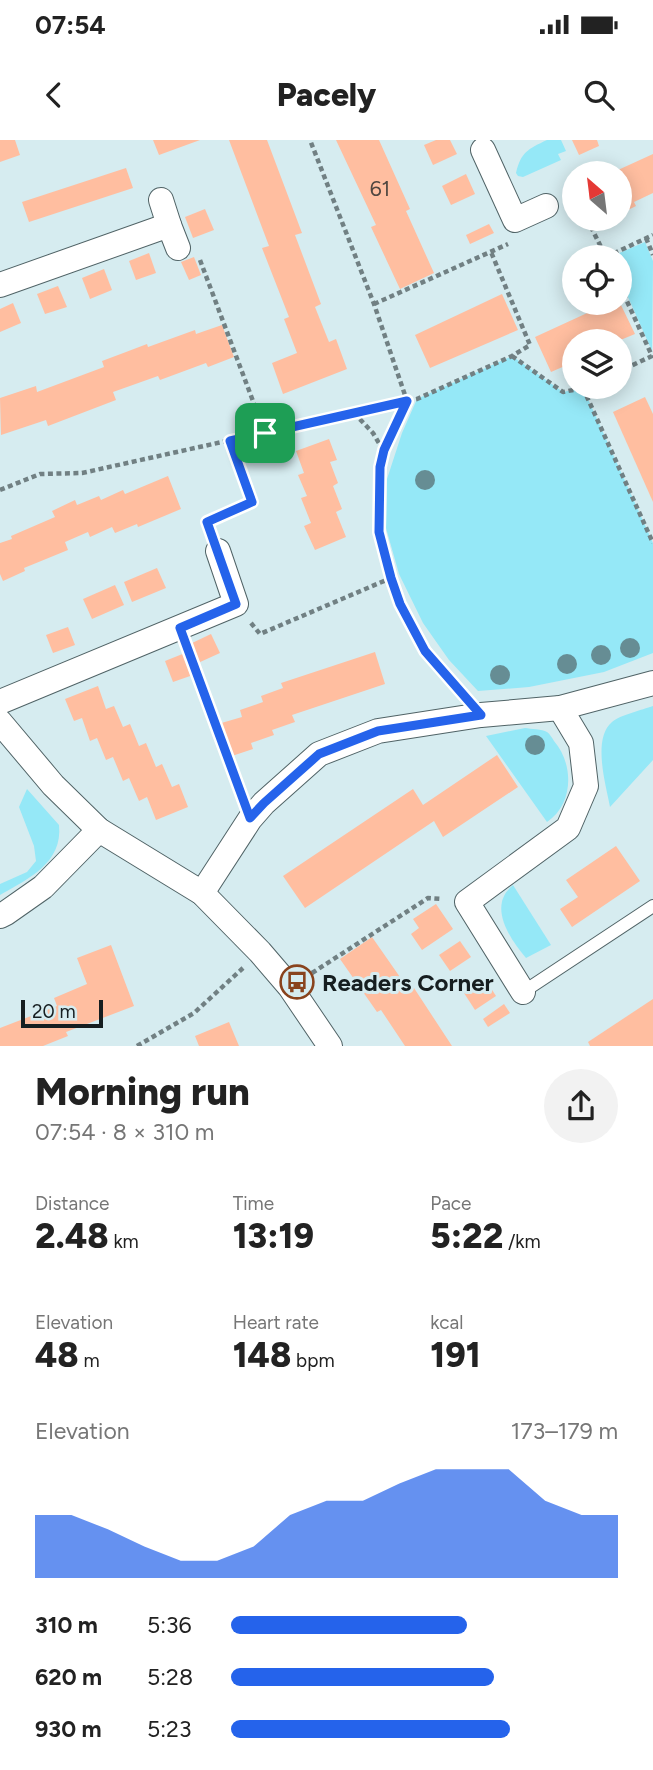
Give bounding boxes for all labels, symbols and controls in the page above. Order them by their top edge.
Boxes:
text: 07:54 [35,9,106,41]
icon: back [35,76,73,114]
text: Pacely [277,76,376,114]
icon: search [580,76,618,114]
north arrow [562,161,632,231]
map controls [562,161,632,399]
house number: 61 [370,176,390,201]
button: locate [562,245,632,315]
button: layers [562,329,632,399]
pin [235,403,295,463]
icon: arrive [246,414,284,452]
bus stop icon: Readers Corner [278,963,316,1001]
place label: Readers Corner [322,968,494,997]
scale bar [21,996,103,1028]
text: 20 m [32,1000,76,1023]
text: Morning run [35,1069,250,1115]
button: share [544,1069,618,1143]
text: 07:54 · 8 × 310 m [35,1118,214,1146]
text: Distance [35,1192,109,1215]
text: Time [233,1192,274,1215]
text: Pace [430,1192,471,1215]
text: 2.48 [35,1215,109,1257]
text: 13:19 [233,1215,314,1257]
text: 5:22 [430,1215,503,1257]
text: km [109,1230,139,1253]
text: /km [503,1230,541,1253]
text: Elevation [35,1311,113,1334]
text: Heart rate [233,1311,319,1334]
text: kcal [430,1311,464,1334]
text: 48 [35,1334,79,1376]
text: 148 [233,1334,291,1376]
text: 191 [430,1334,481,1376]
text: m [79,1349,100,1372]
text: bpm [291,1349,335,1372]
text: Elevation [35,1417,130,1445]
text: 173–179 m [511,1417,618,1445]
text: 310 m [35,1611,98,1639]
text: 5:36 [147,1611,192,1639]
text: 620 m [35,1663,102,1691]
text: 5:28 [147,1663,193,1691]
text: 930 m [35,1715,102,1743]
text: 5:23 [147,1715,191,1743]

